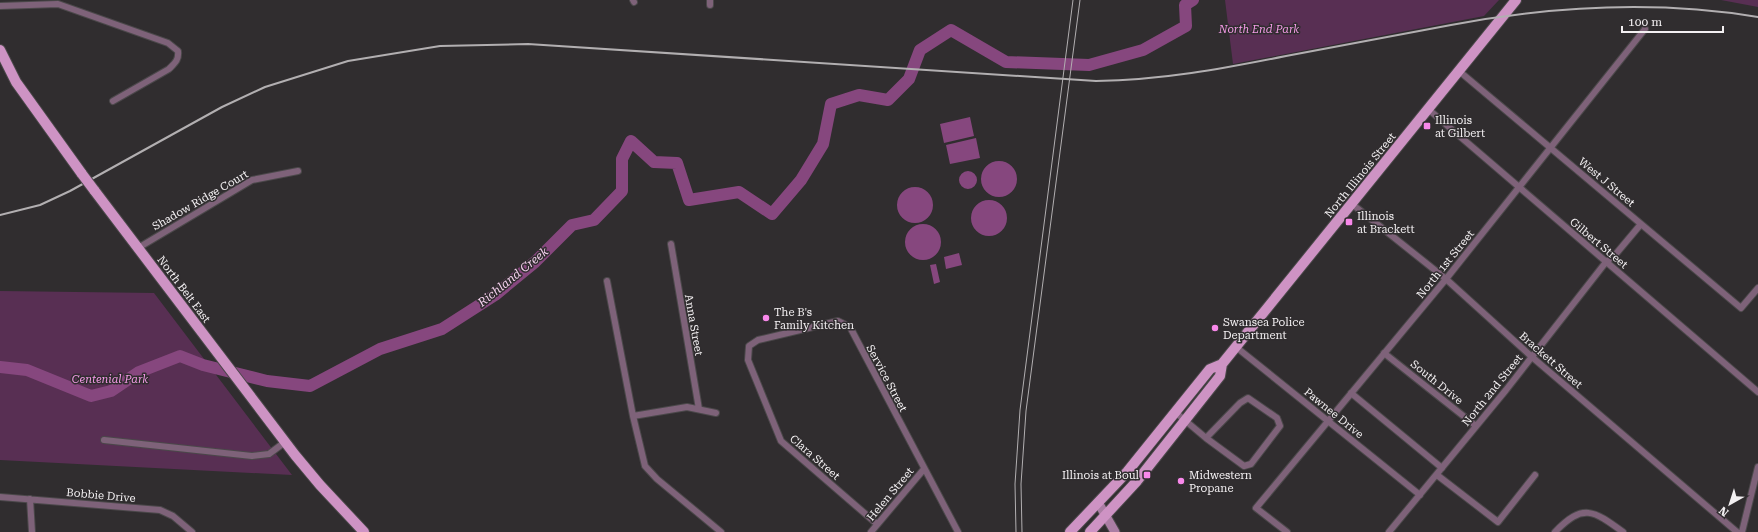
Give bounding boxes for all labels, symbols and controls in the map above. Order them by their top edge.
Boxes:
scale bar [1622,8,1723,34]
text: 100 m [1628,15,1662,29]
park label: North End Park [1218,23,1299,36]
place label: Illinois at Gilbert [1435,114,1485,140]
marker: Illinois at Gilbert [1422,121,1432,131]
street label: North Illinois Street [1322,130,1399,220]
street label: West J Street [1576,155,1637,210]
street label: Shadow Ridge Court [150,168,251,233]
place label: Illinois at Brackett [1357,210,1415,236]
street label: Gilbert Street [1567,215,1630,271]
marker: Illinois at Brackett [1344,217,1354,227]
street label: North 1st Street [1414,228,1477,301]
water label: Richland Creek [474,244,551,310]
street label: North Belt East [154,253,213,325]
street label: Anna Street [682,293,705,357]
place label: The B's Family Kitchen [774,306,854,332]
marker: The B's Family Kitchen [761,313,771,323]
place label: Swansea Police Department [1223,316,1304,342]
marker: Swansea Police Department [1210,323,1220,333]
street label: Brackett Street [1517,330,1585,391]
street label: Service Street [863,342,910,414]
street label: North 2nd Street [1459,352,1525,429]
street label: South Drive [1408,357,1465,407]
park label: Centenial Park [72,373,148,386]
street label: Pawnee Drive [1301,386,1366,441]
street label: Clara Street [787,432,842,483]
street label: Helen Street [864,465,917,524]
place label: Illinois at Boul [1062,469,1140,482]
place label: Midwestern Propane [1189,469,1252,495]
marker: Illinois at Boul [1142,470,1152,480]
marker: Midwestern Propane [1176,476,1186,486]
north arrow [1710,484,1750,524]
street label: Bobbie Drive [66,486,136,505]
text: N [1716,503,1731,519]

